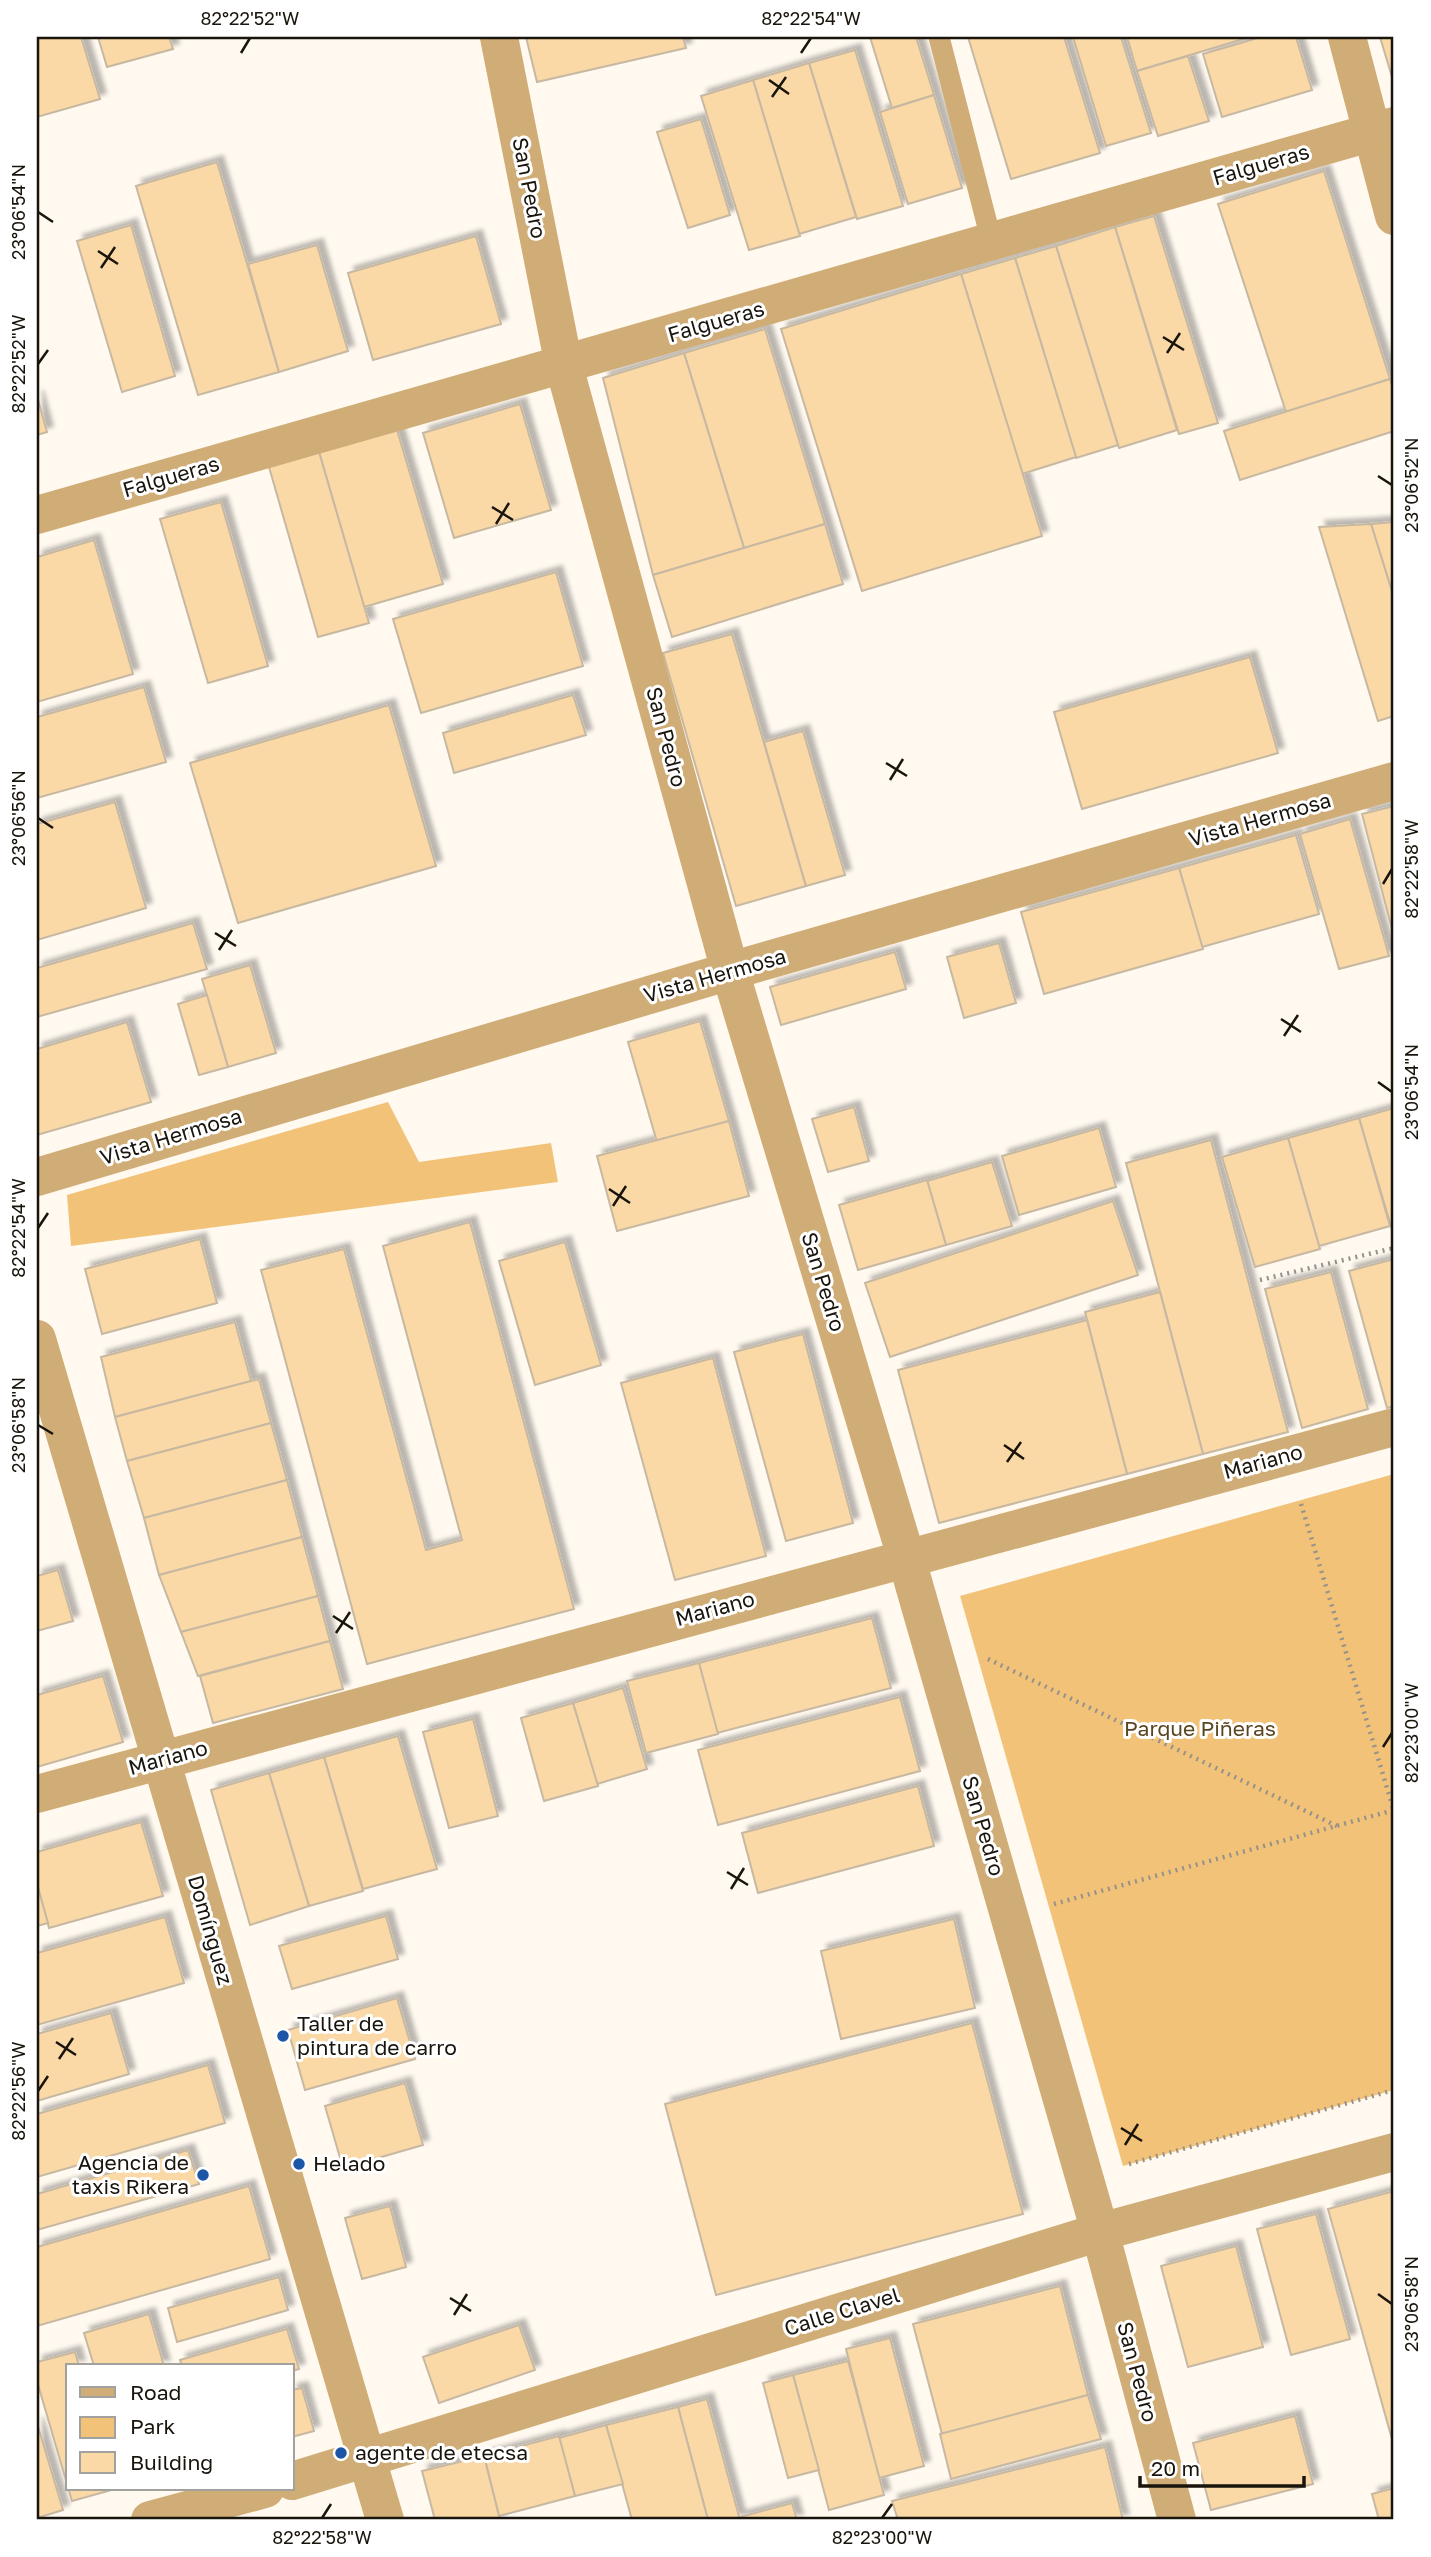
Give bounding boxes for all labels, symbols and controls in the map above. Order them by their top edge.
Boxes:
text: 82°22'52"W [201,7,299,29]
text: 82°22'54"W [761,7,861,29]
street label: San Pedro [507,135,553,241]
street label: Falgueras [1209,138,1312,190]
text: 23°06'54"N [7,164,29,260]
street label: Falgueras [664,295,767,347]
text: 82°22'52"W [7,315,29,413]
text: 23°06'52"N [1400,437,1422,533]
street label: Falgueras [119,450,222,502]
street label: San Pedro [641,684,693,790]
text: 23°06'56"N [7,770,29,866]
street label: Vista Hermosa [1186,786,1334,852]
text: 82°22'58"W [1400,819,1422,919]
street label: Vista Hermosa [641,942,789,1008]
text: 23°06'54"N [1400,1044,1422,1140]
street label: Vista Hermosa [97,1102,245,1170]
text: 82°22'54"W [7,1178,29,1278]
street label: San Pedro [797,1229,851,1335]
text: 23°06'58"N [7,1377,29,1473]
street label: Mariano [1220,1438,1305,1484]
street label: Mariano [672,1585,757,1631]
text: 82°23'00"W [1400,1683,1422,1783]
park label: Parque Piñeras [1124,1715,1276,1741]
street label: Mariano [125,1734,210,1780]
street label: San Pedro [957,1773,1011,1879]
street label: Domínguez [183,1872,239,1988]
place label: Taller de pintura de carro [297,2010,457,2060]
marker: Taller de pintura de carro [275,2028,291,2044]
text: 82°22'56"W [7,2041,29,2141]
place label: Agencia de taxis Rikera [72,2149,189,2199]
place label: Helado [313,2150,385,2176]
marker: Helado [291,2156,307,2172]
marker: Agencia de taxis Rikera [195,2167,211,2183]
text: 23°06'58"N [1400,2256,1422,2352]
street label: Calle Clavel [781,2281,903,2341]
street label: San Pedro [1112,2319,1164,2425]
legend [66,2364,294,2490]
text: Road [130,2379,181,2405]
text: Park [130,2413,176,2439]
place label: agente de etecsa [355,2439,528,2465]
marker: agente de etecsa [333,2445,349,2461]
scale bar [1140,2445,1305,2489]
text: Building [130,2449,213,2475]
text: 20 m [1151,2455,1200,2481]
text: 82°22'58"W [272,2526,372,2548]
text: 82°23'00"W [832,2526,932,2548]

